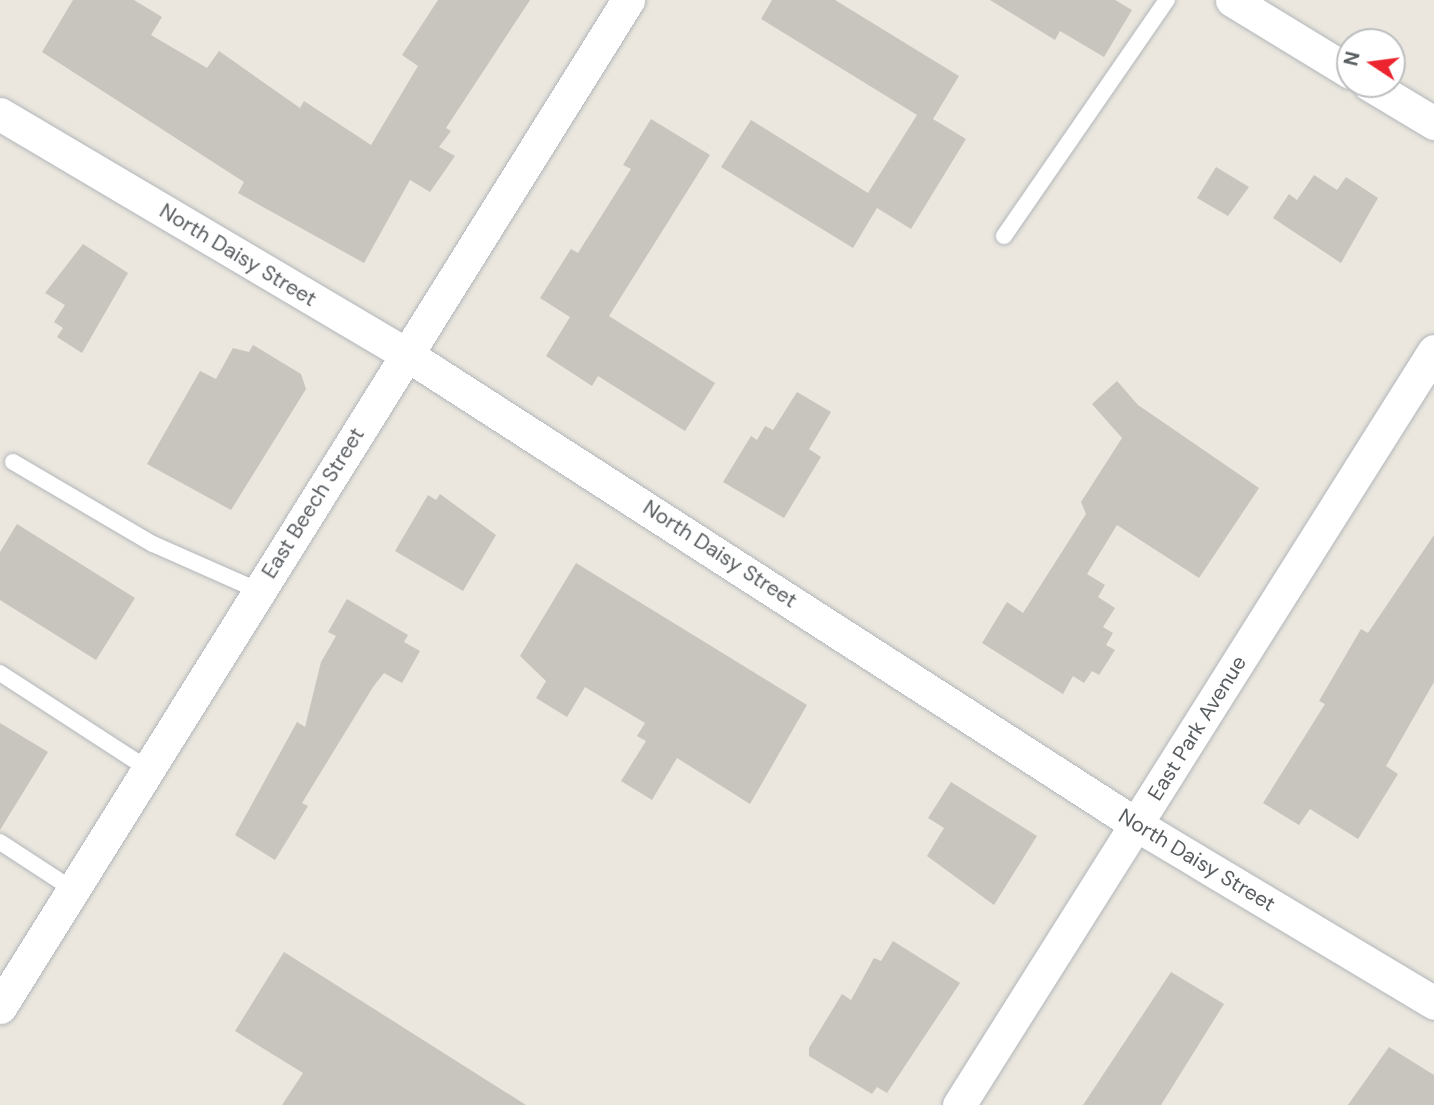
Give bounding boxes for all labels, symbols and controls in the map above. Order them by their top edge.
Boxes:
north arrow [1336,28,1406,98]
text: N [1338,49,1366,68]
street label: North Daisy Street [155,198,321,312]
street label: East Beech Street [257,423,369,583]
street label: North Daisy Street [638,495,802,613]
street label: East Park Avenue [1142,651,1252,805]
street label: North Daisy Street [1114,803,1280,917]

